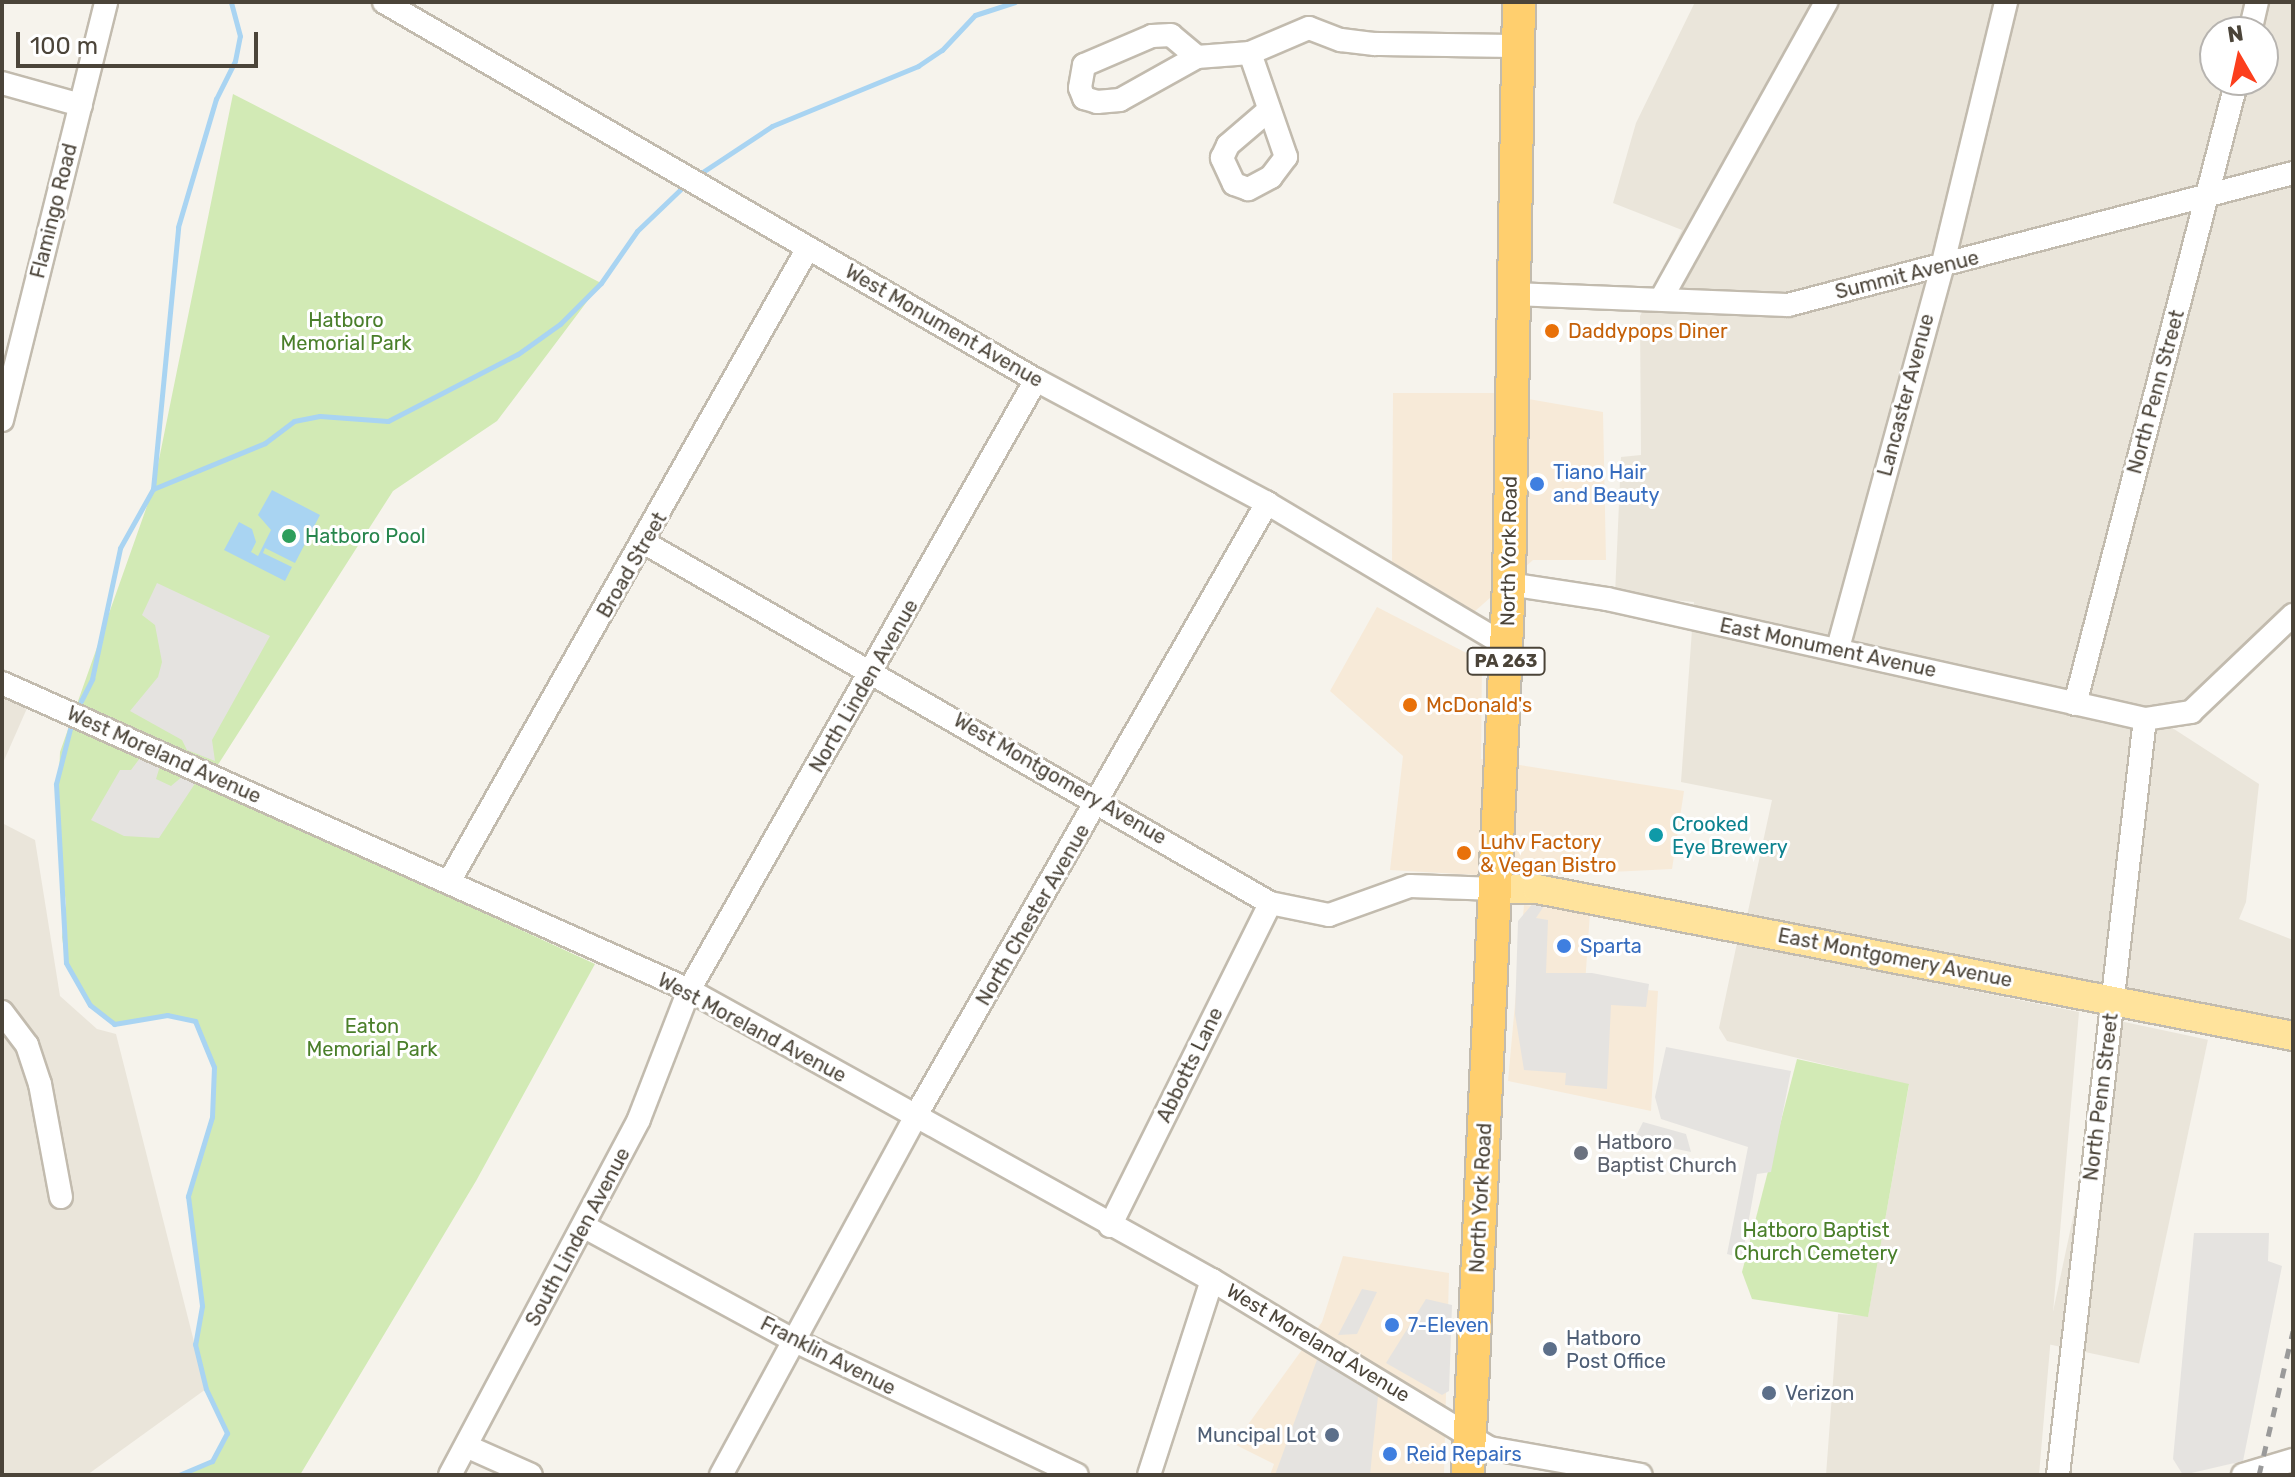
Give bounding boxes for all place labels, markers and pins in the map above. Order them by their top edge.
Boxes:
place label: Daddypops Diner [1568,319,1728,343]
marker: Daddypops Diner [1543,322,1561,340]
place label: Tiano Hair and Beauty [1553,460,1659,507]
marker: Tiano Hair and Beauty [1528,475,1546,493]
place label: Hatboro Pool [305,524,426,548]
marker: Hatboro Pool [280,527,298,545]
place label: McDonald's [1426,693,1532,717]
marker: McDonald's [1401,696,1419,714]
place label: Crooked Eye Brewery [1672,812,1788,859]
marker: Crooked Eye Brewery [1647,826,1665,844]
place label: Luhv Factory & Vegan Bistro [1480,830,1617,877]
marker: Luhv Factory & Vegan Bistro [1455,844,1473,862]
place label: Sparta [1580,934,1642,958]
marker: Sparta [1555,937,1573,955]
place label: Hatboro Baptist Church [1597,1130,1737,1177]
marker: Hatboro Baptist Church [1572,1144,1590,1162]
place label: 7-Eleven [1408,1313,1489,1337]
marker: 7-Eleven [1383,1316,1401,1334]
place label: Hatboro Post Office [1566,1326,1666,1373]
marker: Hatboro Post Office [1541,1340,1559,1358]
place label: Verizon [1785,1381,1854,1405]
marker: Verizon [1760,1384,1778,1402]
place label: Muncipal Lot [1197,1423,1316,1447]
marker: Muncipal Lot [1323,1426,1341,1444]
place label: Reid Repairs [1406,1442,1522,1466]
marker: Reid Repairs [1381,1445,1399,1463]

